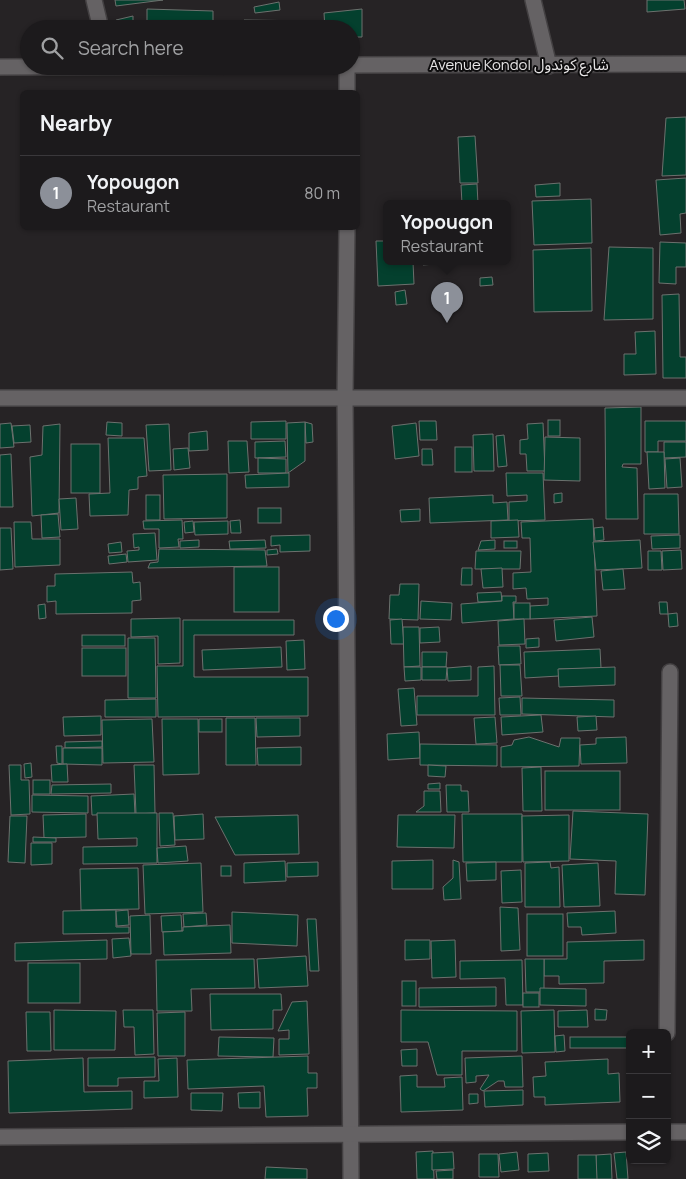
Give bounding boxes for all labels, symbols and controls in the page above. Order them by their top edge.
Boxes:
search box [20,20,360,75]
icon: search [38,34,66,62]
text: Search here [78,35,184,61]
street label: Avenue Kondol شارع كوندول [429,54,609,77]
text: Nearby [40,109,112,137]
text: Yopougon [87,169,180,195]
text: 1 [52,182,60,204]
text: 80 m [304,182,340,204]
text: Restaurant [87,195,170,217]
popup [383,200,511,265]
text: Yopougon [401,209,493,235]
text: Restaurant [401,235,484,257]
pin: 1 [431,282,463,323]
your location [323,606,349,632]
map controls [626,1029,671,1164]
button: + [626,1029,671,1074]
button: − [626,1074,671,1119]
button: layers [626,1119,671,1164]

